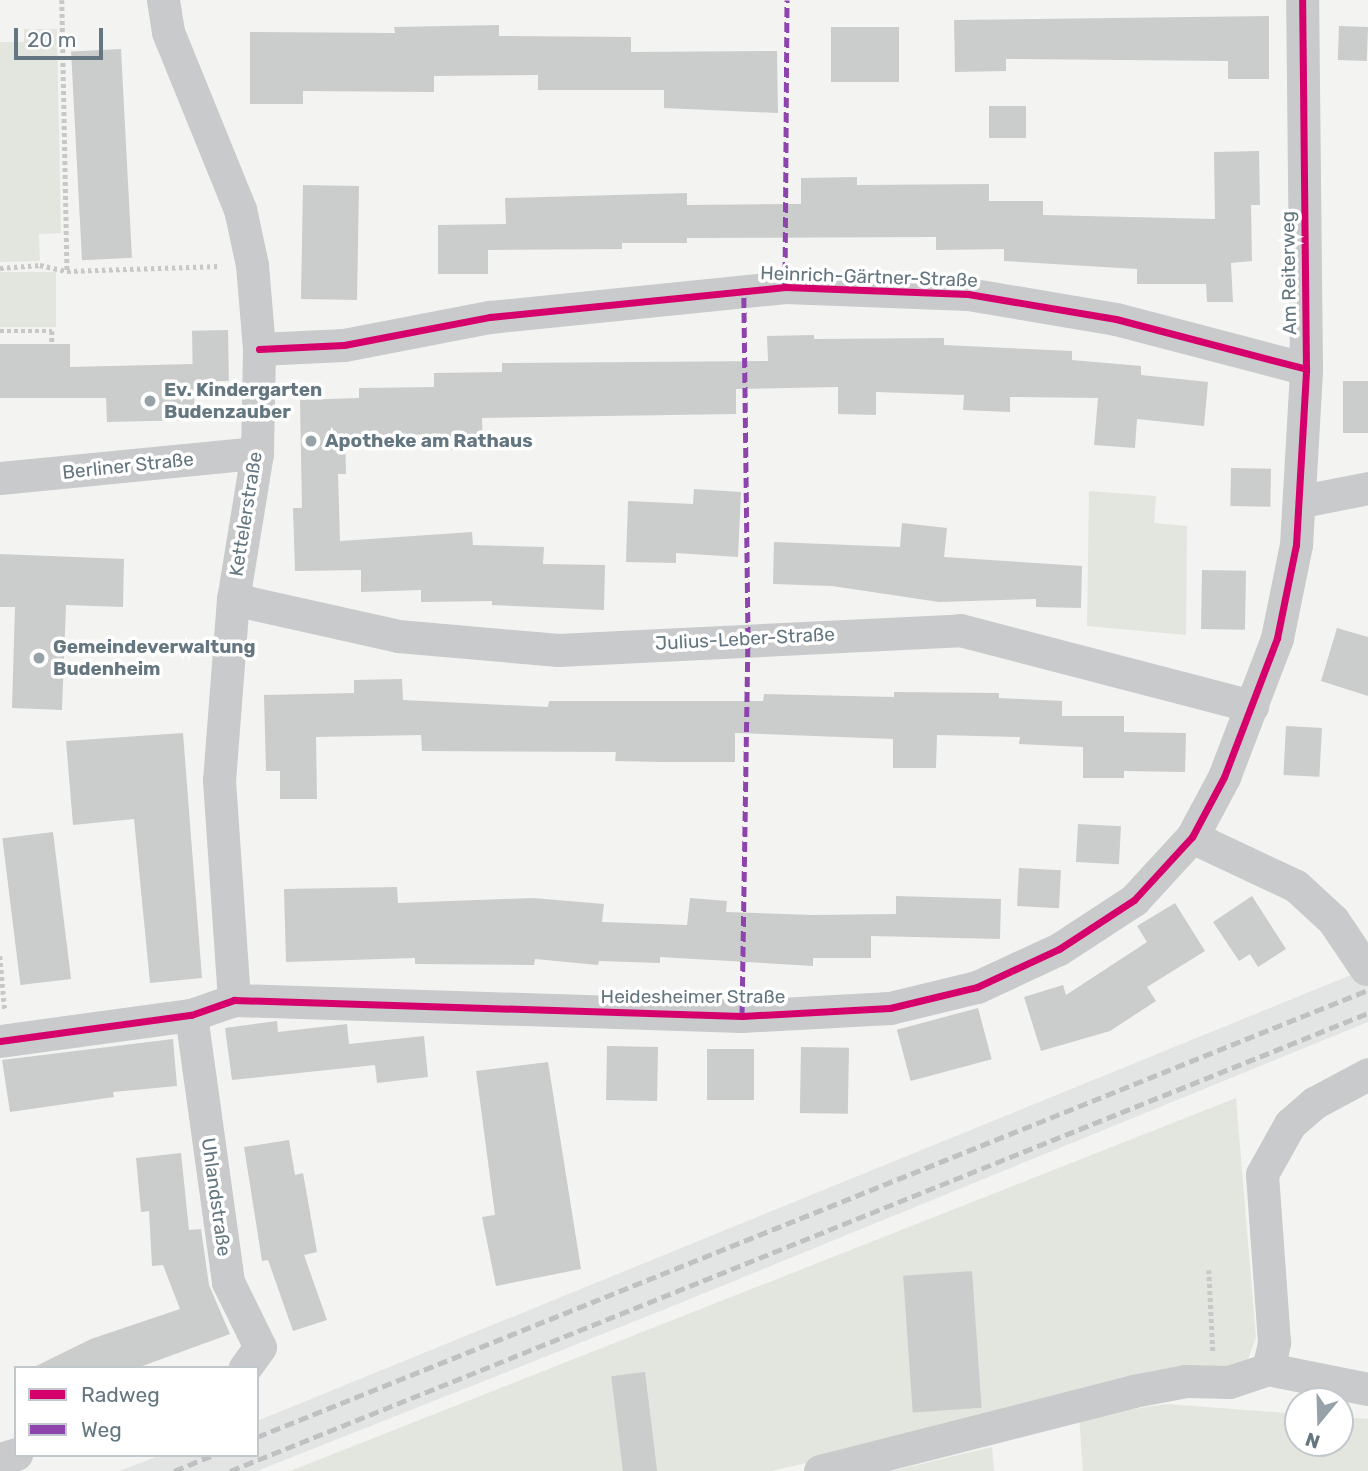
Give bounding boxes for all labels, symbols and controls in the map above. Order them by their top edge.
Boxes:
scale bar [18,14,107,58]
text: 20 m [27,27,76,52]
street label: Am Reiterweg [1277,211,1301,335]
street label: Heinrich-Gärtner-Straße [760,262,978,292]
place label: Ev. Kindergarten Budenzauber [164,379,322,423]
marker: Ev. Kindergarten Budenzauber [142,393,158,409]
place label: Apotheke am Rathaus [325,430,533,452]
marker: Apotheke am Rathaus [303,433,319,449]
street label: Berliner Straße [61,448,195,484]
street label: Kettelerstraße [225,450,267,578]
street label: Julius-Leber-Straße [655,623,835,655]
place label: Gemeindeverwaltung Budenheim [53,636,256,680]
marker: Gemeindeverwaltung Budenheim [31,650,47,666]
street label: Heidesheimer Straße [600,986,786,1008]
street label: Uhlandstraße [196,1136,236,1258]
legend [14,1366,259,1457]
text: Radweg [81,1382,160,1407]
north arrow [1284,1387,1354,1457]
text: Weg [81,1417,122,1442]
text: N [1302,1427,1323,1454]

